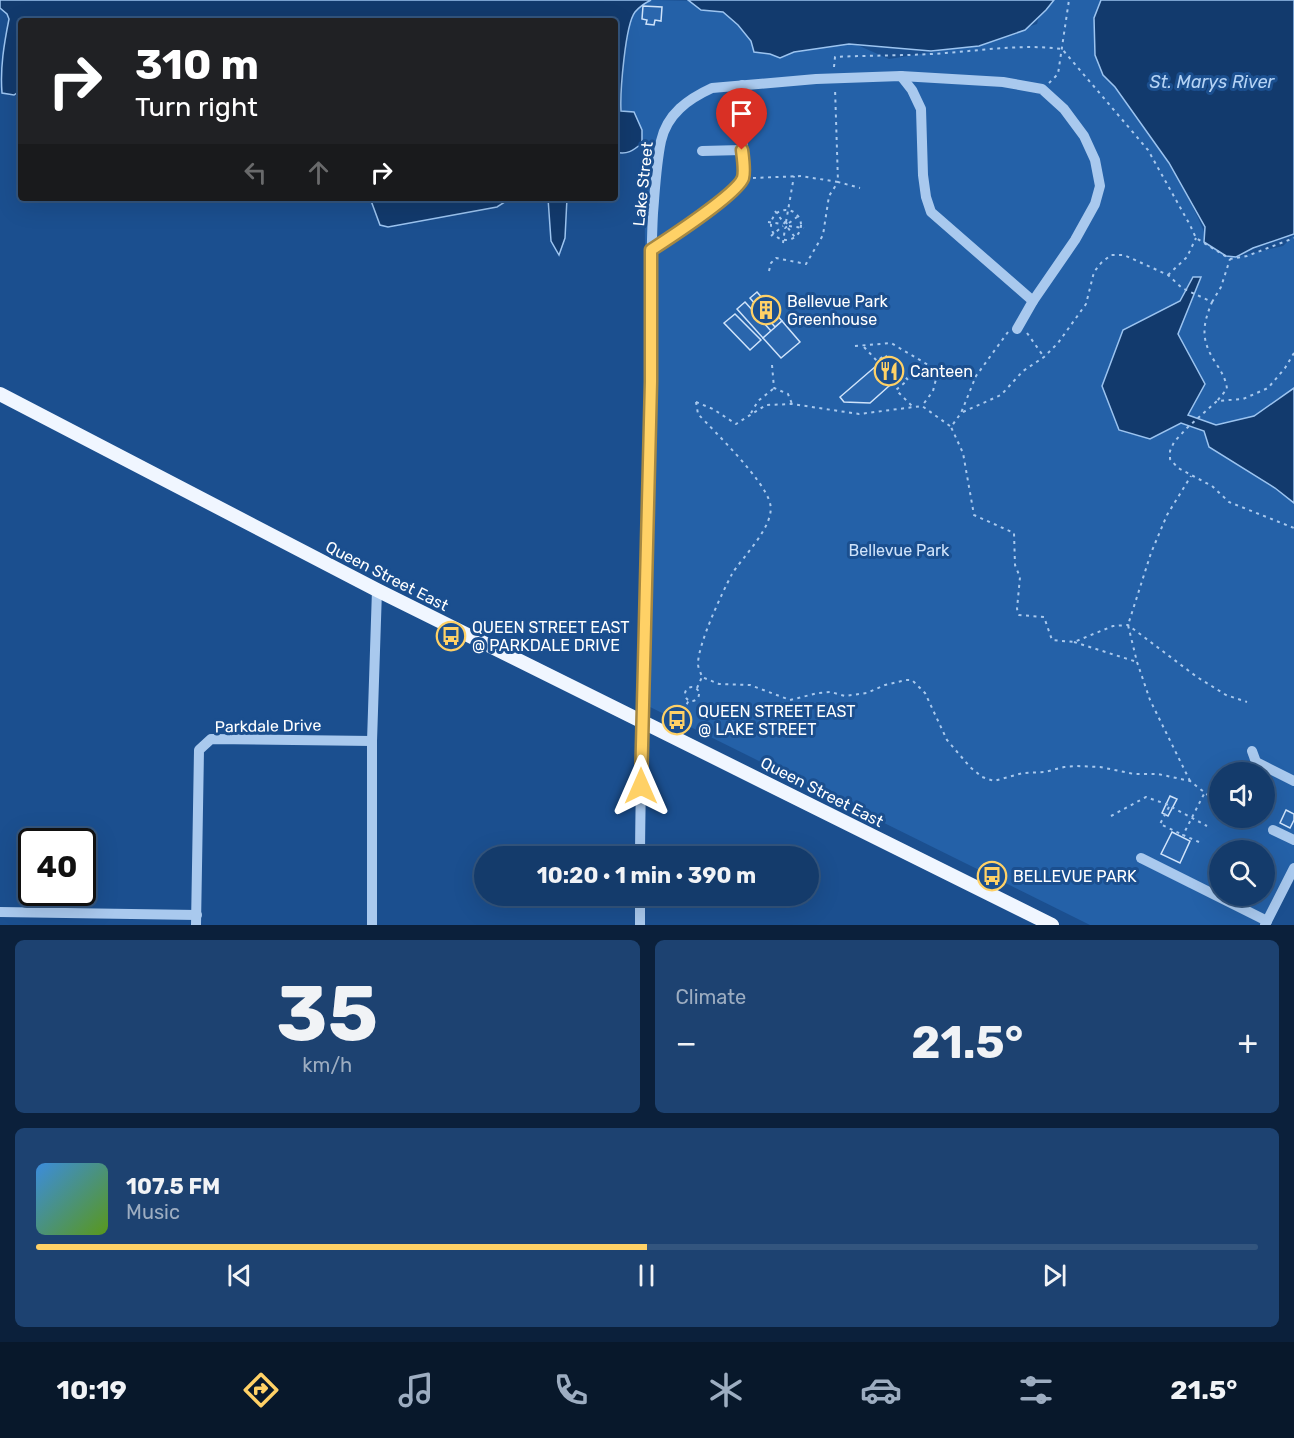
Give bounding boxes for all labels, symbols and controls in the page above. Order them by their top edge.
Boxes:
text: 310 m [135,40,259,90]
icon: right [36,42,114,120]
water label: St. Marys River [1150,71,1276,93]
pin [716,88,767,150]
text: Turn right [135,91,258,123]
icon: arrive [725,97,758,130]
street label: Lake Street [629,141,657,227]
icon: left [239,156,272,189]
icon: ahead [302,156,335,189]
icon: right [365,156,398,189]
place label: Bellevue Park Greenhouse [787,292,889,329]
building icon: Bellevue Park Greenhouse [750,294,782,326]
restaurant icon: Canteen [873,355,905,387]
place label: Canteen [910,362,973,381]
street label: Queen Street East [322,537,452,615]
park label: Bellevue Park [849,541,950,560]
place label: QUEEN STREET EAST @ PARKDALE DRIVE [472,618,630,655]
bus stop icon: QUEEN STREET EAST @ PARKDALE DRIVE [435,620,467,652]
place label: QUEEN STREET EAST @ LAKE STREET [698,702,856,739]
bus stop icon: QUEEN STREET EAST @ LAKE STREET [661,704,693,736]
street label: Parkdale Drive [215,716,321,736]
street label: Queen Street East [757,753,887,831]
position arrow [609,754,673,818]
map controls [1209,762,1275,906]
button: sound [1209,762,1275,828]
speed limit sign: 40 [18,828,96,906]
button: search [1209,840,1275,906]
bus stop icon: BELLEVUE PARK [976,860,1008,892]
text: 10:20 · 1 min · 390 m [537,862,756,889]
place label: BELLEVUE PARK [1013,867,1137,886]
text: 35 [276,967,378,1060]
text: Climate [676,985,746,1009]
text: 21.5° [911,1016,1023,1069]
text: − [676,1023,697,1062]
text: + [1237,1023,1258,1062]
text: km/h [302,1053,352,1077]
text: 107.5 FM [126,1173,220,1200]
text: Music [126,1200,180,1224]
icon: previous [223,1259,256,1292]
icon: pause [630,1259,663,1292]
icon: next [1038,1259,1071,1292]
icon: directions [240,1369,282,1411]
icon: music [395,1369,437,1411]
icon: phone [550,1369,592,1411]
icon: climate [705,1369,747,1411]
icon: car [860,1369,902,1411]
icon: filters [1015,1369,1057,1411]
text: 10:19 [57,1374,127,1406]
text: 21.5° [1170,1374,1237,1406]

